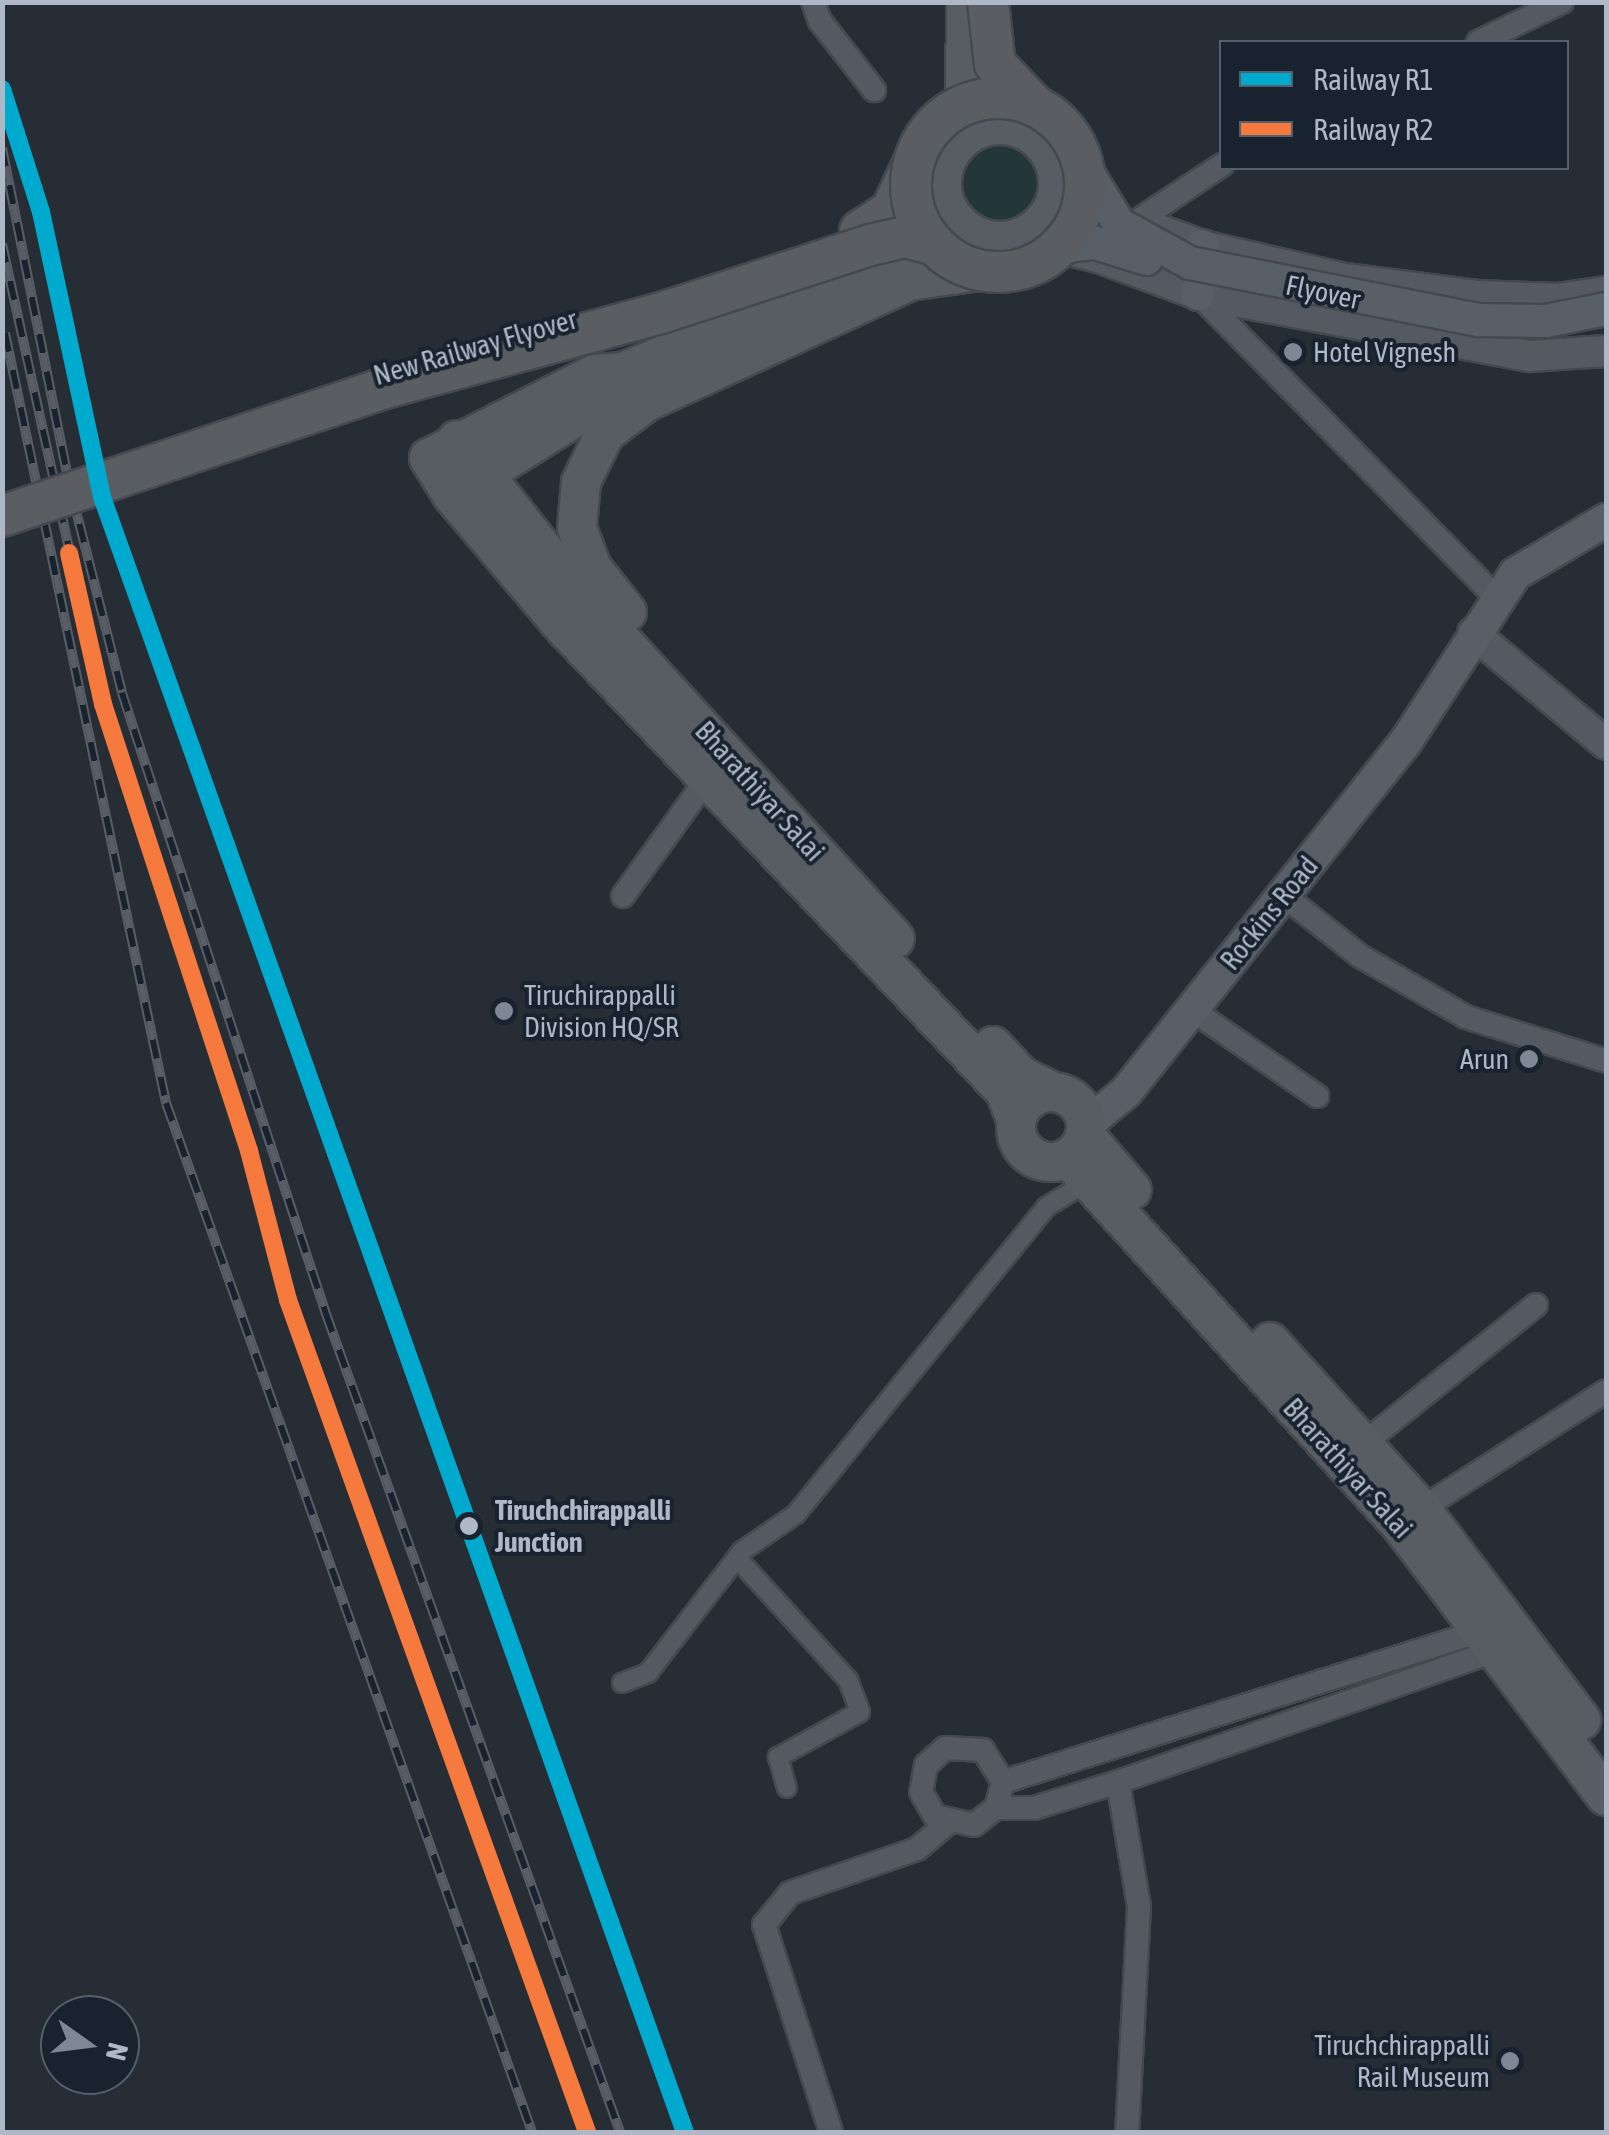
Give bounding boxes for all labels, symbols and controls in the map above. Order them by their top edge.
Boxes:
legend [1219,40,1569,170]
text: Railway R1 [1313,62,1434,96]
text: Railway R2 [1313,112,1434,146]
street label: Flyover [1283,268,1363,316]
street label: New Railway Flyover [370,302,580,392]
place label: Hotel Vignesh [1313,335,1456,369]
marker: Hotel Vignesh [1282,341,1304,363]
street label: Bharathiyar Salai [688,714,832,868]
street label: Rockins Road [1213,850,1325,976]
place label: Tiruchirappalli Division HQ/SR [524,978,679,1044]
marker: Tiruchirappalli Division HQ/SR [493,1000,515,1022]
place label: Arun [1460,1042,1509,1076]
marker: Arun [1518,1048,1540,1070]
street label: Bharathiyar Salai [1276,1391,1420,1545]
place label: Tiruchchirappalli Junction [495,1493,671,1559]
marker: Tiruchchirappalli Junction [452,1509,486,1543]
north arrow [40,1995,140,2095]
place label: Tiruchchirappalli Rail Museum [1314,2028,1490,2094]
text: N [100,2040,135,2064]
marker: Tiruchchirappalli Rail Museum [1499,2050,1521,2072]

